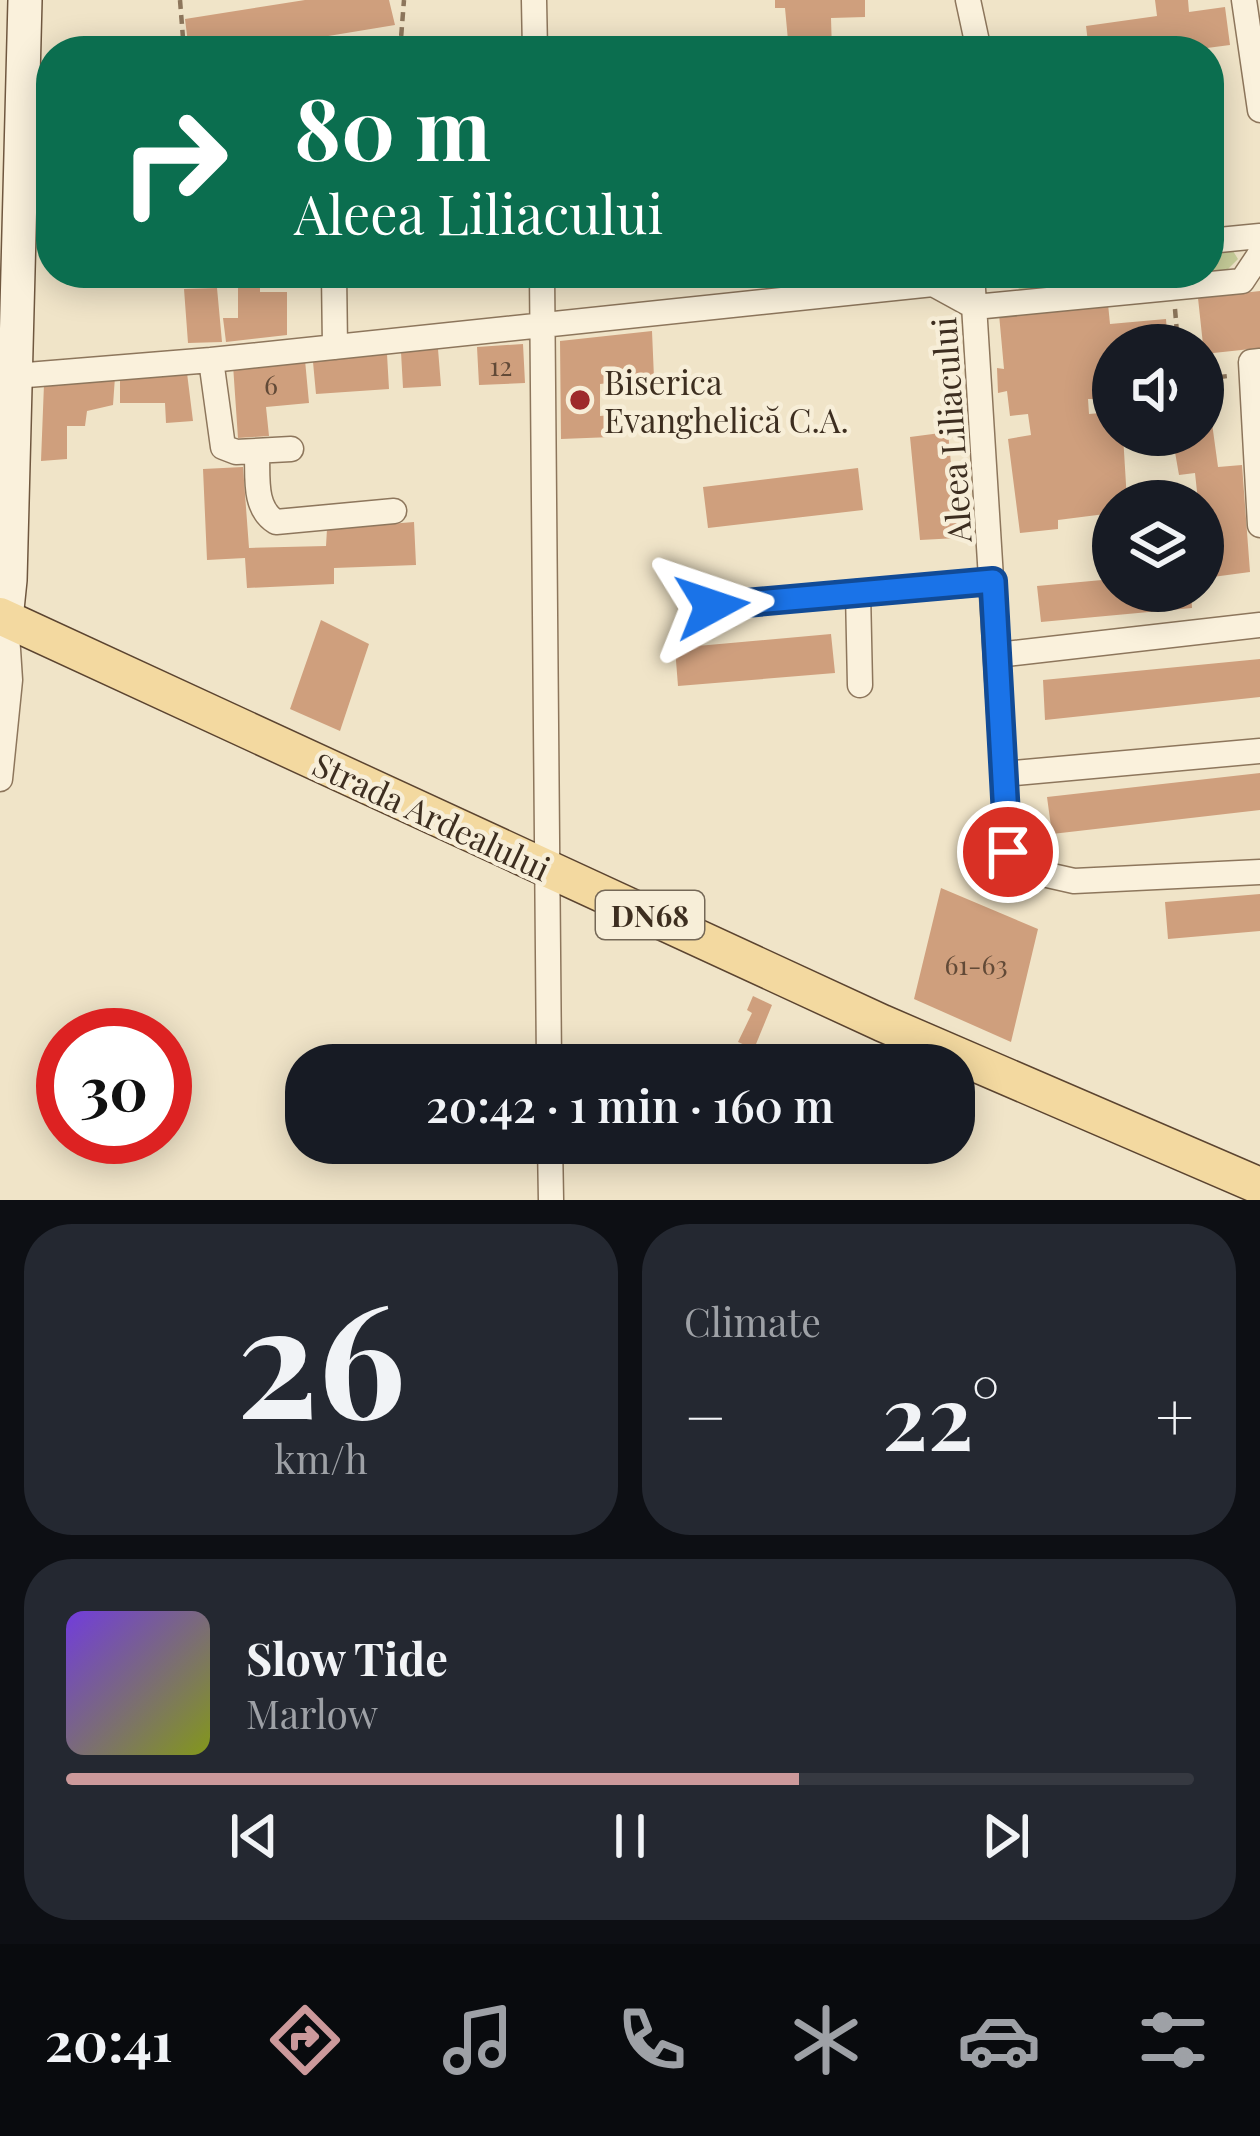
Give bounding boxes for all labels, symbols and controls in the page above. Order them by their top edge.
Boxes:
text: 80 m [294,70,491,182]
icon: right [96,84,252,240]
text: Aleea Liliacului [294,177,663,249]
street label: Aleea Liliacului [920,316,980,545]
map controls [1092,324,1224,612]
button: sound [1092,324,1224,456]
house number: 12 [490,347,512,383]
place label: Biserica Evanghelică C.A. [604,359,849,441]
house number: 6 [264,366,278,402]
marker: Biserica Evanghelică C.A. [567,387,593,413]
button: layers [1092,480,1224,612]
position arrow [649,543,775,669]
street label: Strada Ardealului [306,741,558,889]
pin [957,801,1059,903]
icon: arrive [975,819,1041,885]
road number: DN68 [596,891,704,939]
house number: 61-63 [944,946,1008,982]
speed limit sign: 30 [36,1008,192,1164]
text: 20:42 · 1 min · 160 m [426,1074,834,1134]
text: 26 [236,1250,406,1458]
text: Climate [684,1295,821,1347]
text: 22° [882,1354,1000,1474]
text: − [684,1371,727,1459]
text: + [1155,1371,1194,1459]
text: km/h [274,1432,368,1484]
text: Slow Tide [246,1627,448,1687]
text: Marlow [246,1687,378,1739]
icon: previous [221,1803,287,1869]
icon: pause [597,1803,663,1869]
icon: next [973,1803,1039,1869]
icon: directions [263,1998,347,2082]
icon: music [436,1998,520,2082]
icon: phone [610,1998,694,2082]
icon: climate [784,1998,868,2082]
icon: car [957,1998,1041,2082]
icon: filters [1131,1998,1215,2082]
text: 20:41 [45,2004,173,2076]

